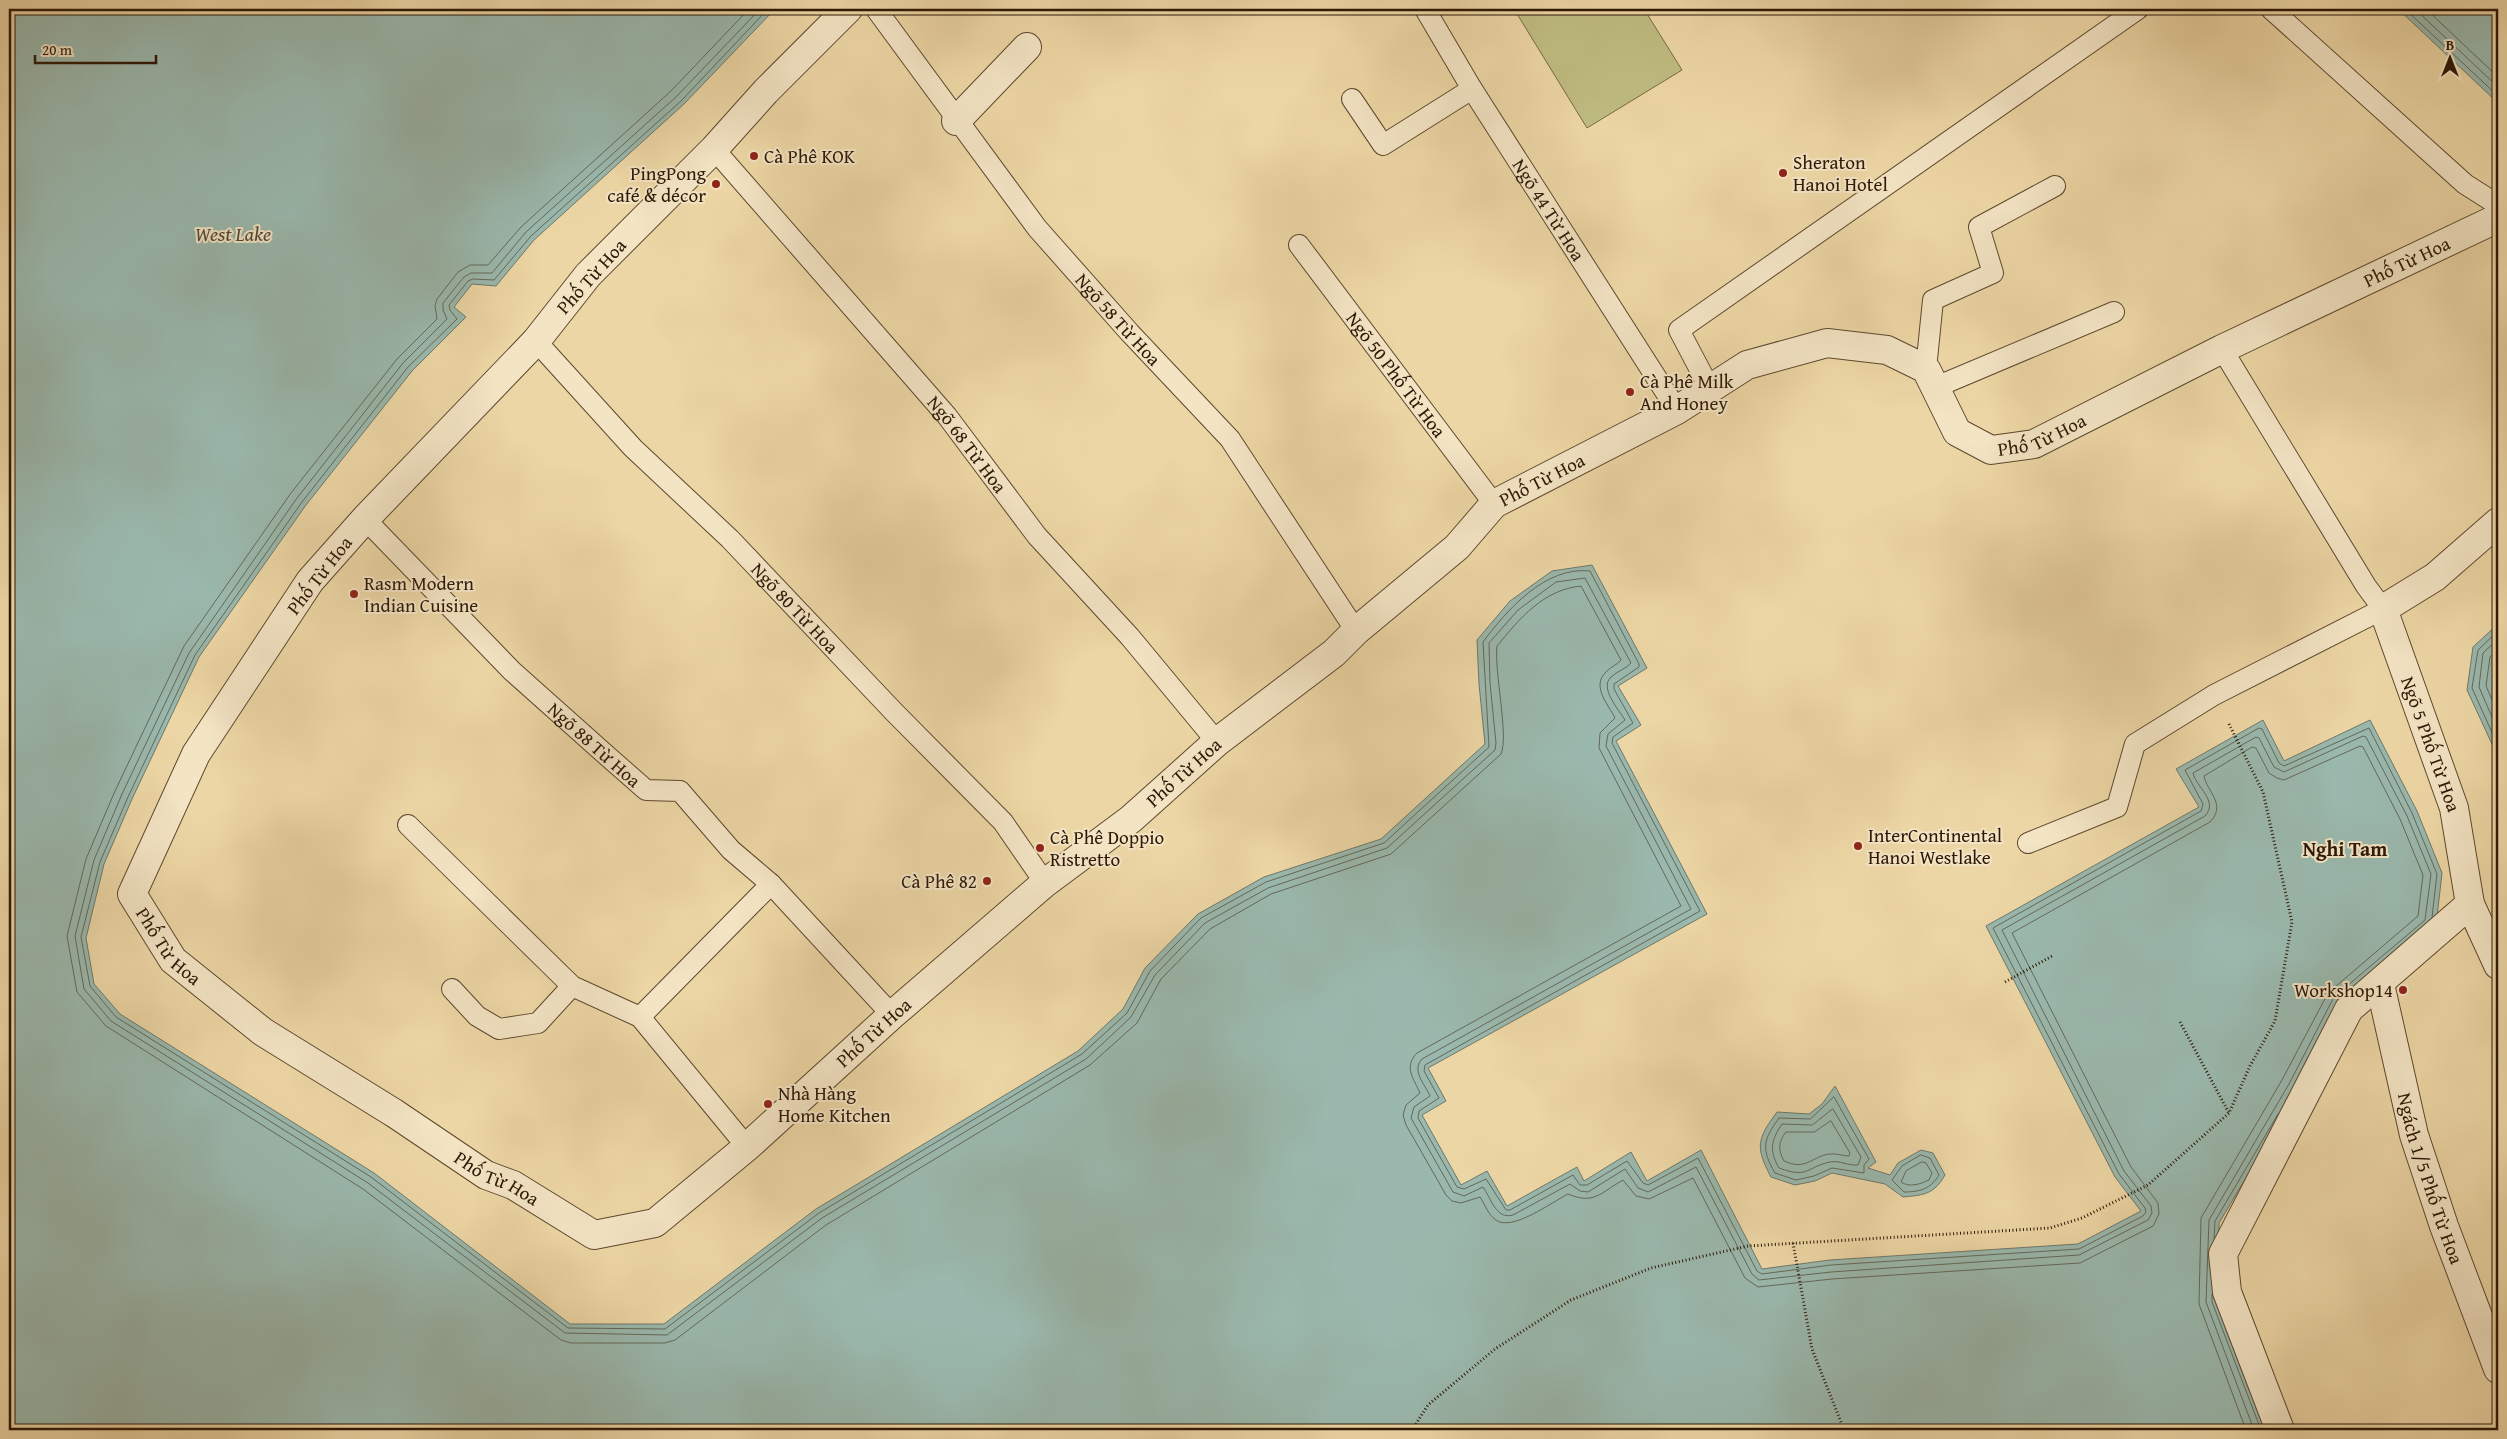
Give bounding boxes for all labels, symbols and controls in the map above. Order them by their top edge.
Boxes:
scale bar [35,32,156,64]
north arrow [2424,32,2474,82]
text: B [2446,35,2454,55]
text: 20 m [42,39,73,60]
place label: Cà Phê KOK [764,142,856,170]
place label: Sheraton Hanoi Hotel [1793,148,1888,198]
marker: Cà Phê KOK [748,150,760,162]
street label: Ngõ 44 Từ Hoa [1506,153,1592,266]
place label: PingPong café & décor [607,159,707,209]
marker: Sheraton Hanoi Hotel [1777,167,1789,179]
marker: PingPong café & décor [710,178,722,190]
water label: West Lake [195,219,271,248]
street label: Phố Từ Hoa [2359,229,2455,294]
street label: Phố Từ Hoa [550,232,633,320]
street label: Ngõ 58 Từ Hoa [1069,267,1168,372]
street label: Ngõ 50 Phố Từ Hoa [1340,306,1453,443]
place label: Cà Phê Milk And Honey [1640,367,1734,417]
marker: Cà Phê Milk And Honey [1624,386,1636,398]
street label: Ngõ 68 Từ Hoa [921,389,1014,499]
street label: Phố Từ Hoa [1996,406,2091,463]
street label: Phố Từ Hoa [1494,446,1590,513]
street label: Phố Từ Hoa [279,530,359,620]
street label: Ngõ 80 Từ Hoa [745,556,845,660]
place label: Rasm Modern Indian Cuisine [364,569,478,619]
marker: Rasm Modern Indian Cuisine [348,588,360,600]
street label: Ngõ 5 Phố Từ Hoa [2394,672,2468,816]
street label: Ngõ 88 Từ Hoa [542,695,647,794]
street label: Phố Từ Hoa [1139,731,1227,814]
place label: InterContinental Hanoi Westlake [1868,821,2002,871]
place label: Cà Phê Doppio Ristretto [1050,823,1164,873]
district label: Nghi Tam [2303,834,2387,863]
marker: InterContinental Hanoi Westlake [1852,840,1864,852]
marker: Cà Phê Doppio Ristretto [1034,842,1046,854]
place label: Cà Phê 82 [901,867,977,895]
marker: Cà Phê 82 [981,875,993,887]
street label: Phố Từ Hoa [129,902,207,991]
place label: Workshop14 [2294,976,2393,1004]
marker: Workshop14 [2397,984,2409,996]
street label: Phố Từ Hoa [829,991,917,1074]
place label: Nhà Hàng Home Kitchen [778,1079,891,1129]
street label: Ngách 1/5 Phố Từ Hoa [2391,1090,2471,1268]
marker: Nhà Hàng Home Kitchen [762,1098,774,1110]
street label: Phố Từ Hoa [449,1144,545,1212]

